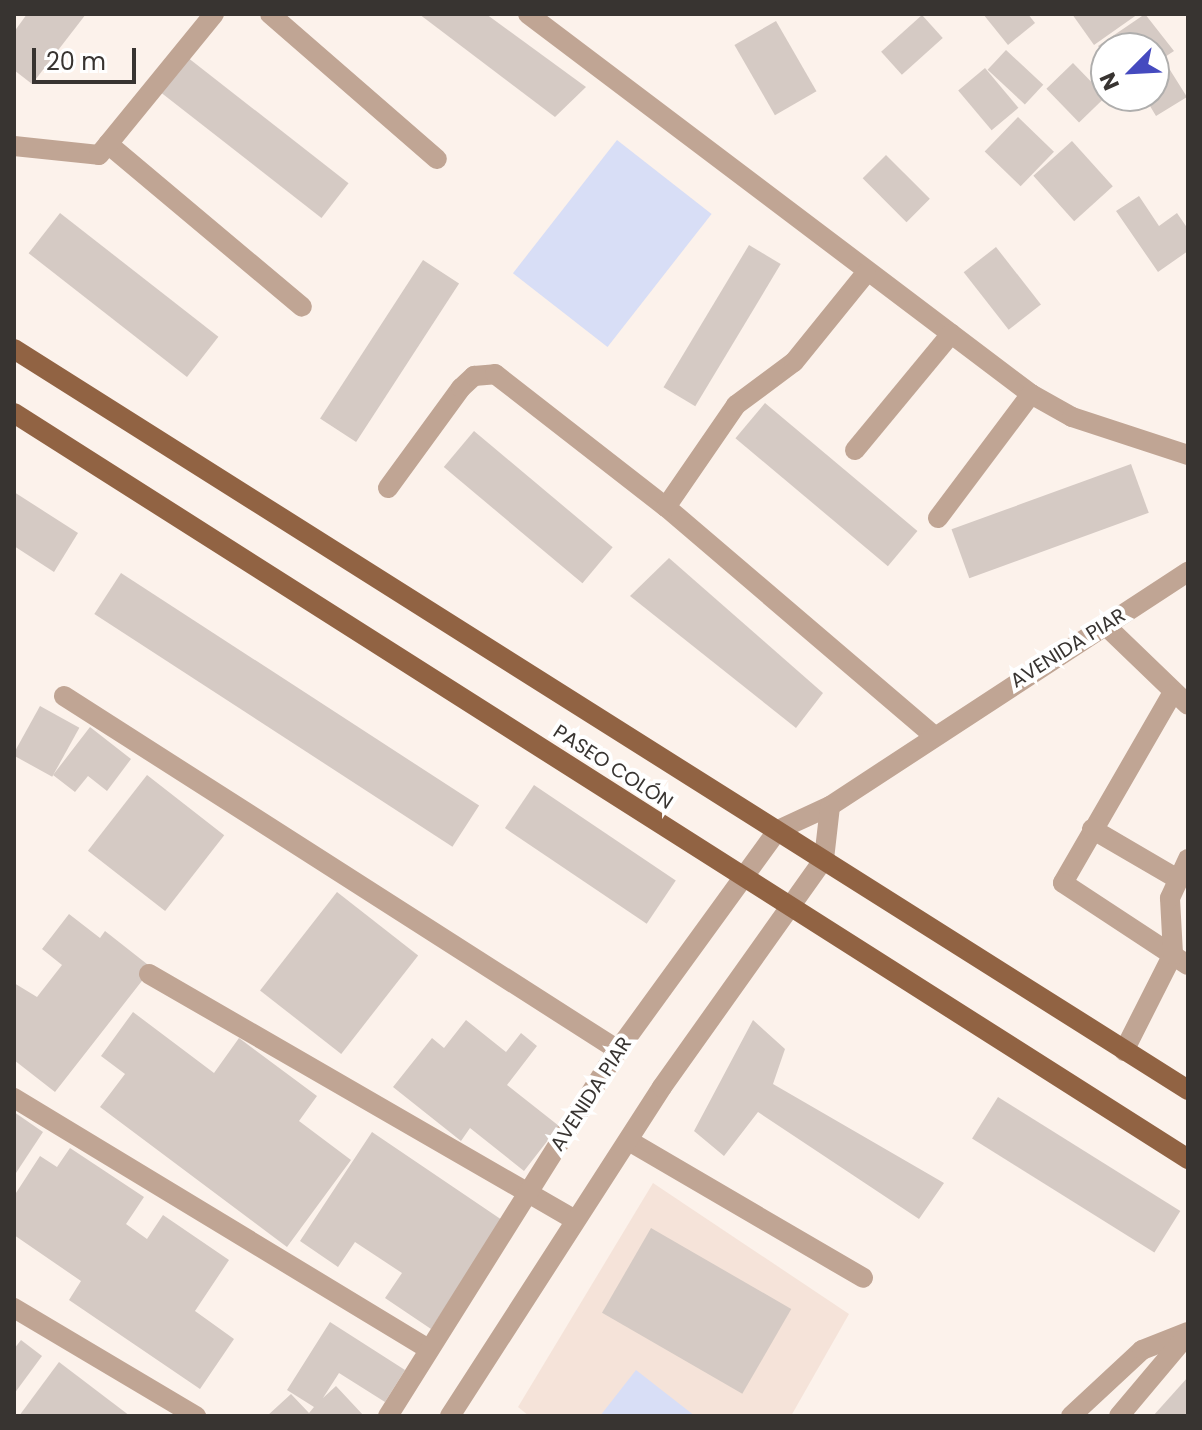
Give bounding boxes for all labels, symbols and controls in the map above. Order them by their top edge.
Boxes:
scale bar [36,32,140,82]
north arrow [1090,32,1170,112]
text: 20 m [46,45,106,78]
text: N [1092,67,1127,95]
street label: AVENIDA PIAR [1006,603,1130,693]
street label: PASEO COLÓN [549,719,677,815]
street label: AVENIDA PIAR [545,1032,637,1156]

